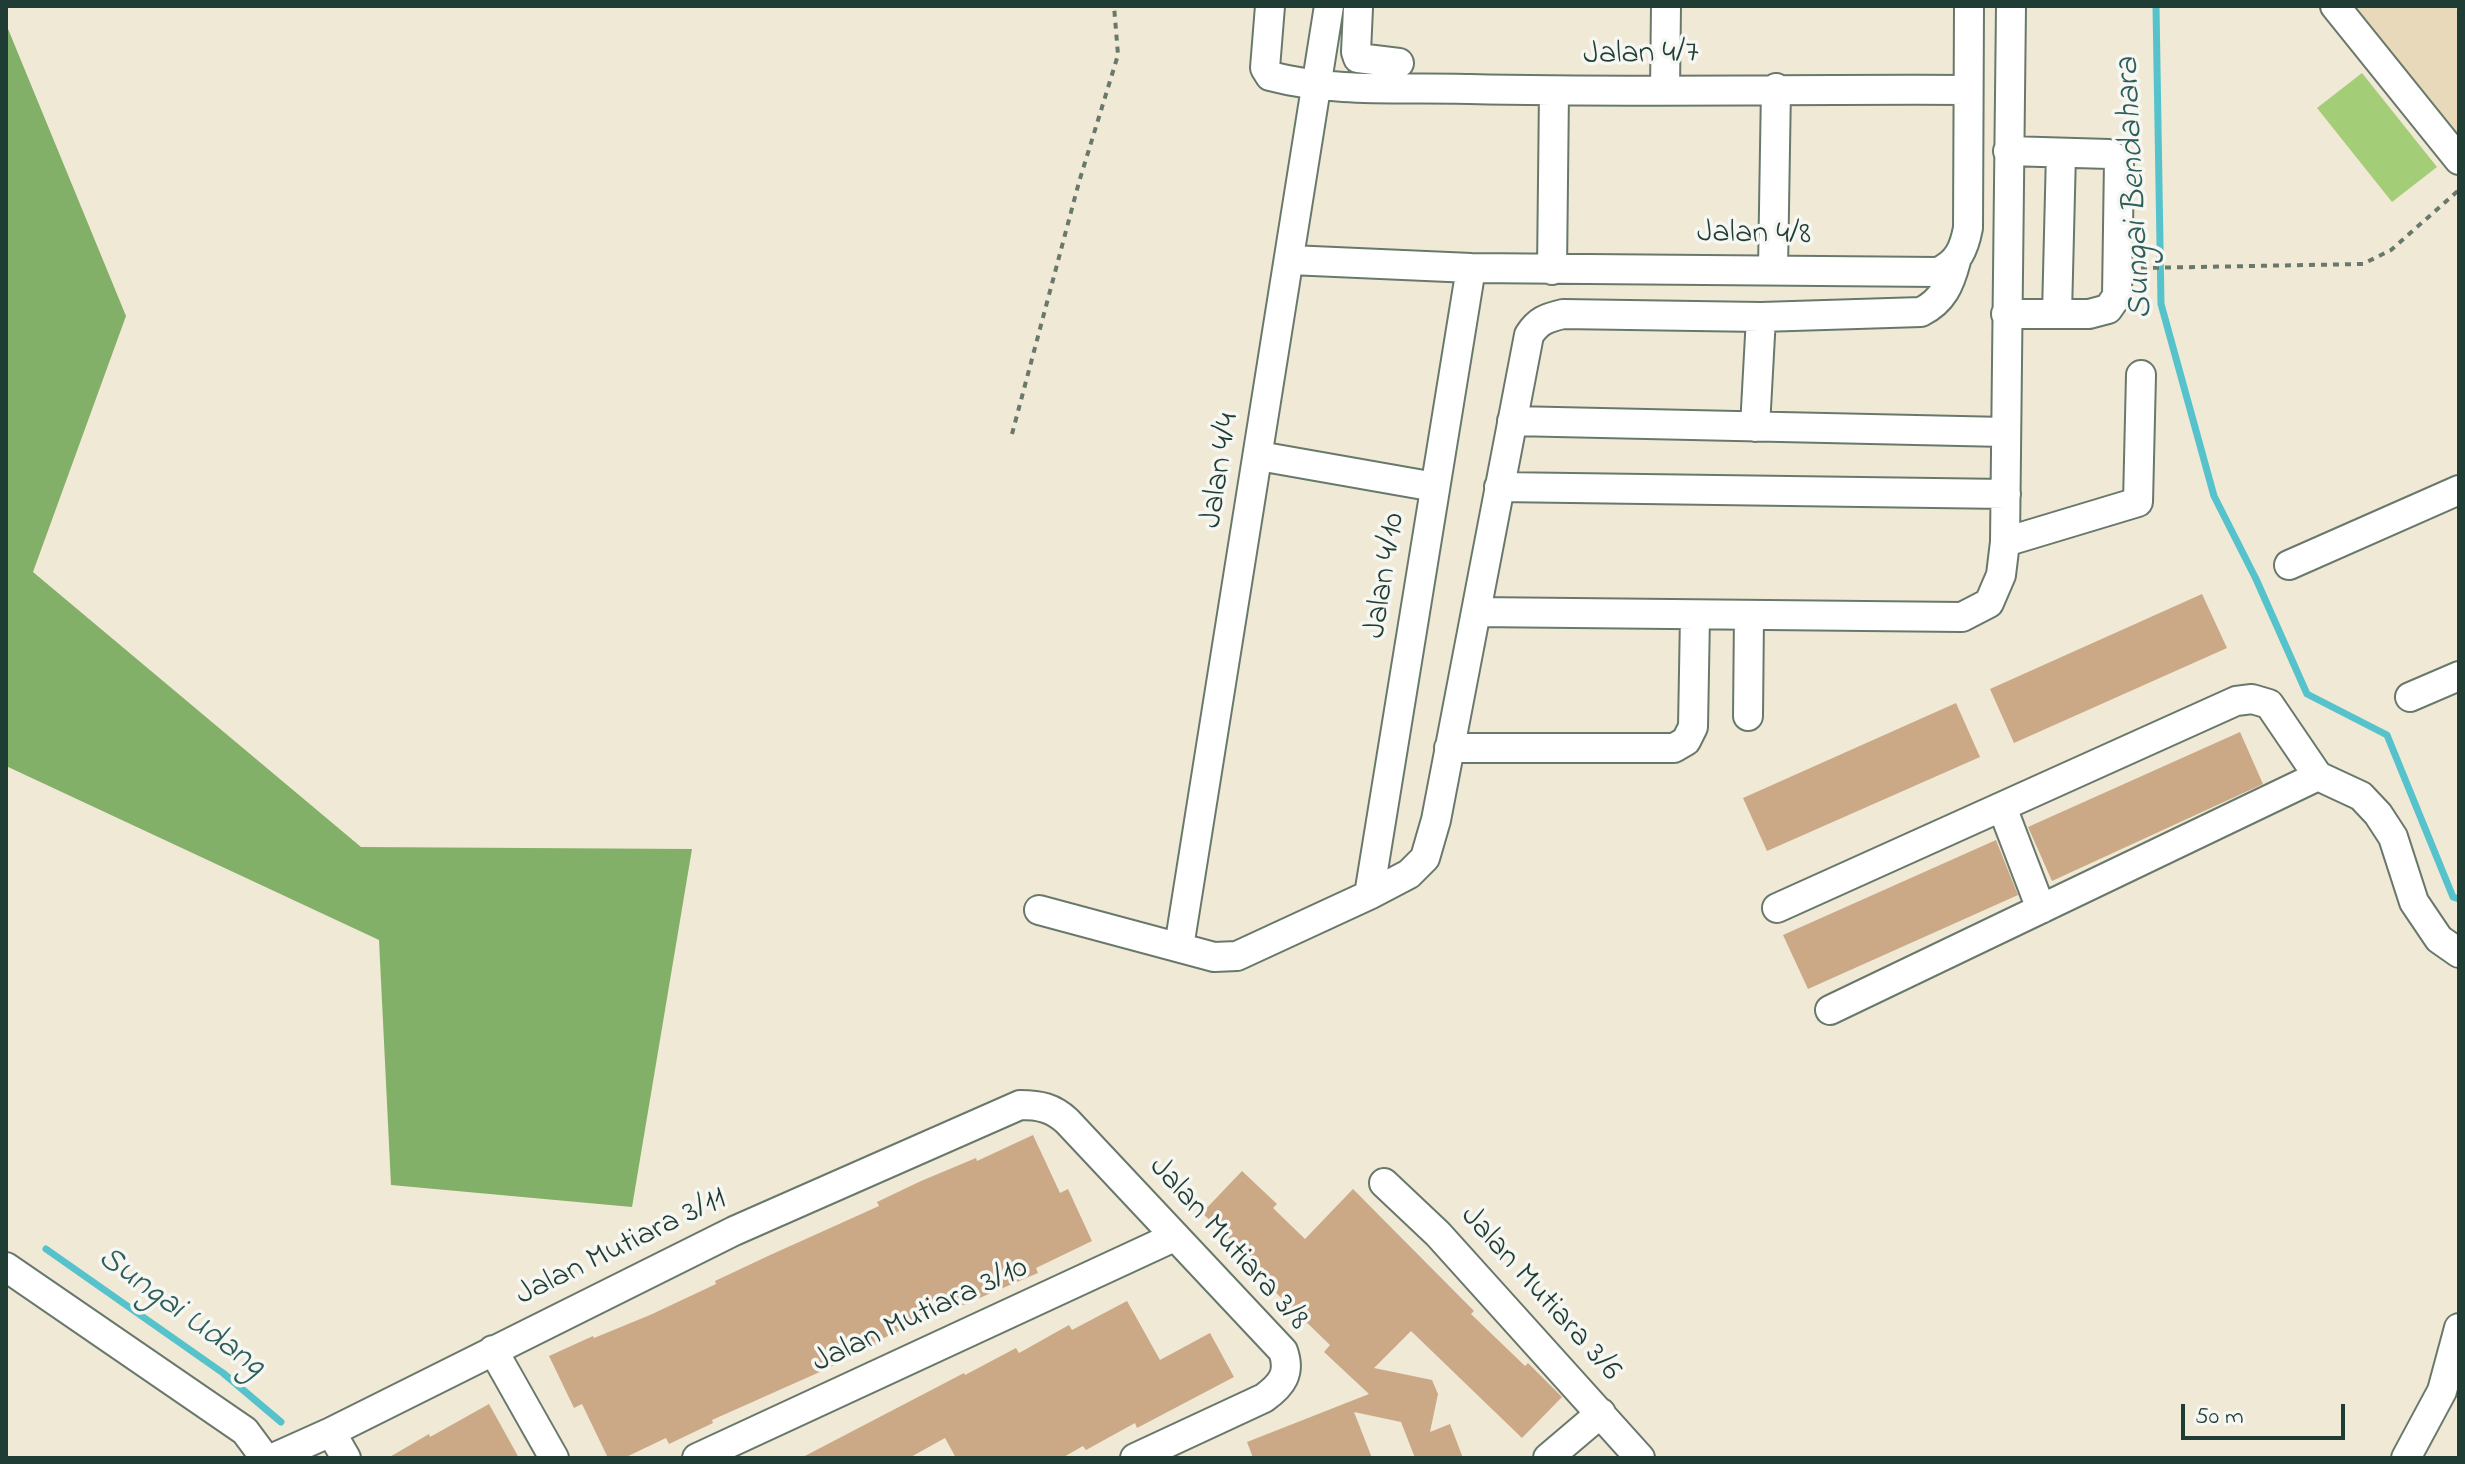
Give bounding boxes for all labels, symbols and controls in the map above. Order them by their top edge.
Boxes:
street label: Jalan 4/7 [1583,36,1699,76]
water label: Sungai Bendahara [2110,56,2164,320]
street label: Jalan 4/8 [1696,216,1812,256]
street label: Jalan 4/4 [1194,411,1250,531]
street label: Jalan 4/10 [1358,511,1416,641]
street label: Jalan Mutiara 3/8 [1139,1150,1315,1340]
street label: Jalan Mutiara 3/11 [510,1181,734,1317]
street label: Jalan Mutiara 3/6 [1450,1199,1628,1391]
water label: Sungai Udang [88,1240,272,1388]
street label: Jalan Mutiara 3/10 [807,1250,1035,1384]
scale bar [2185,1388,2349,1438]
text: 50 m [2195,1400,2244,1435]

